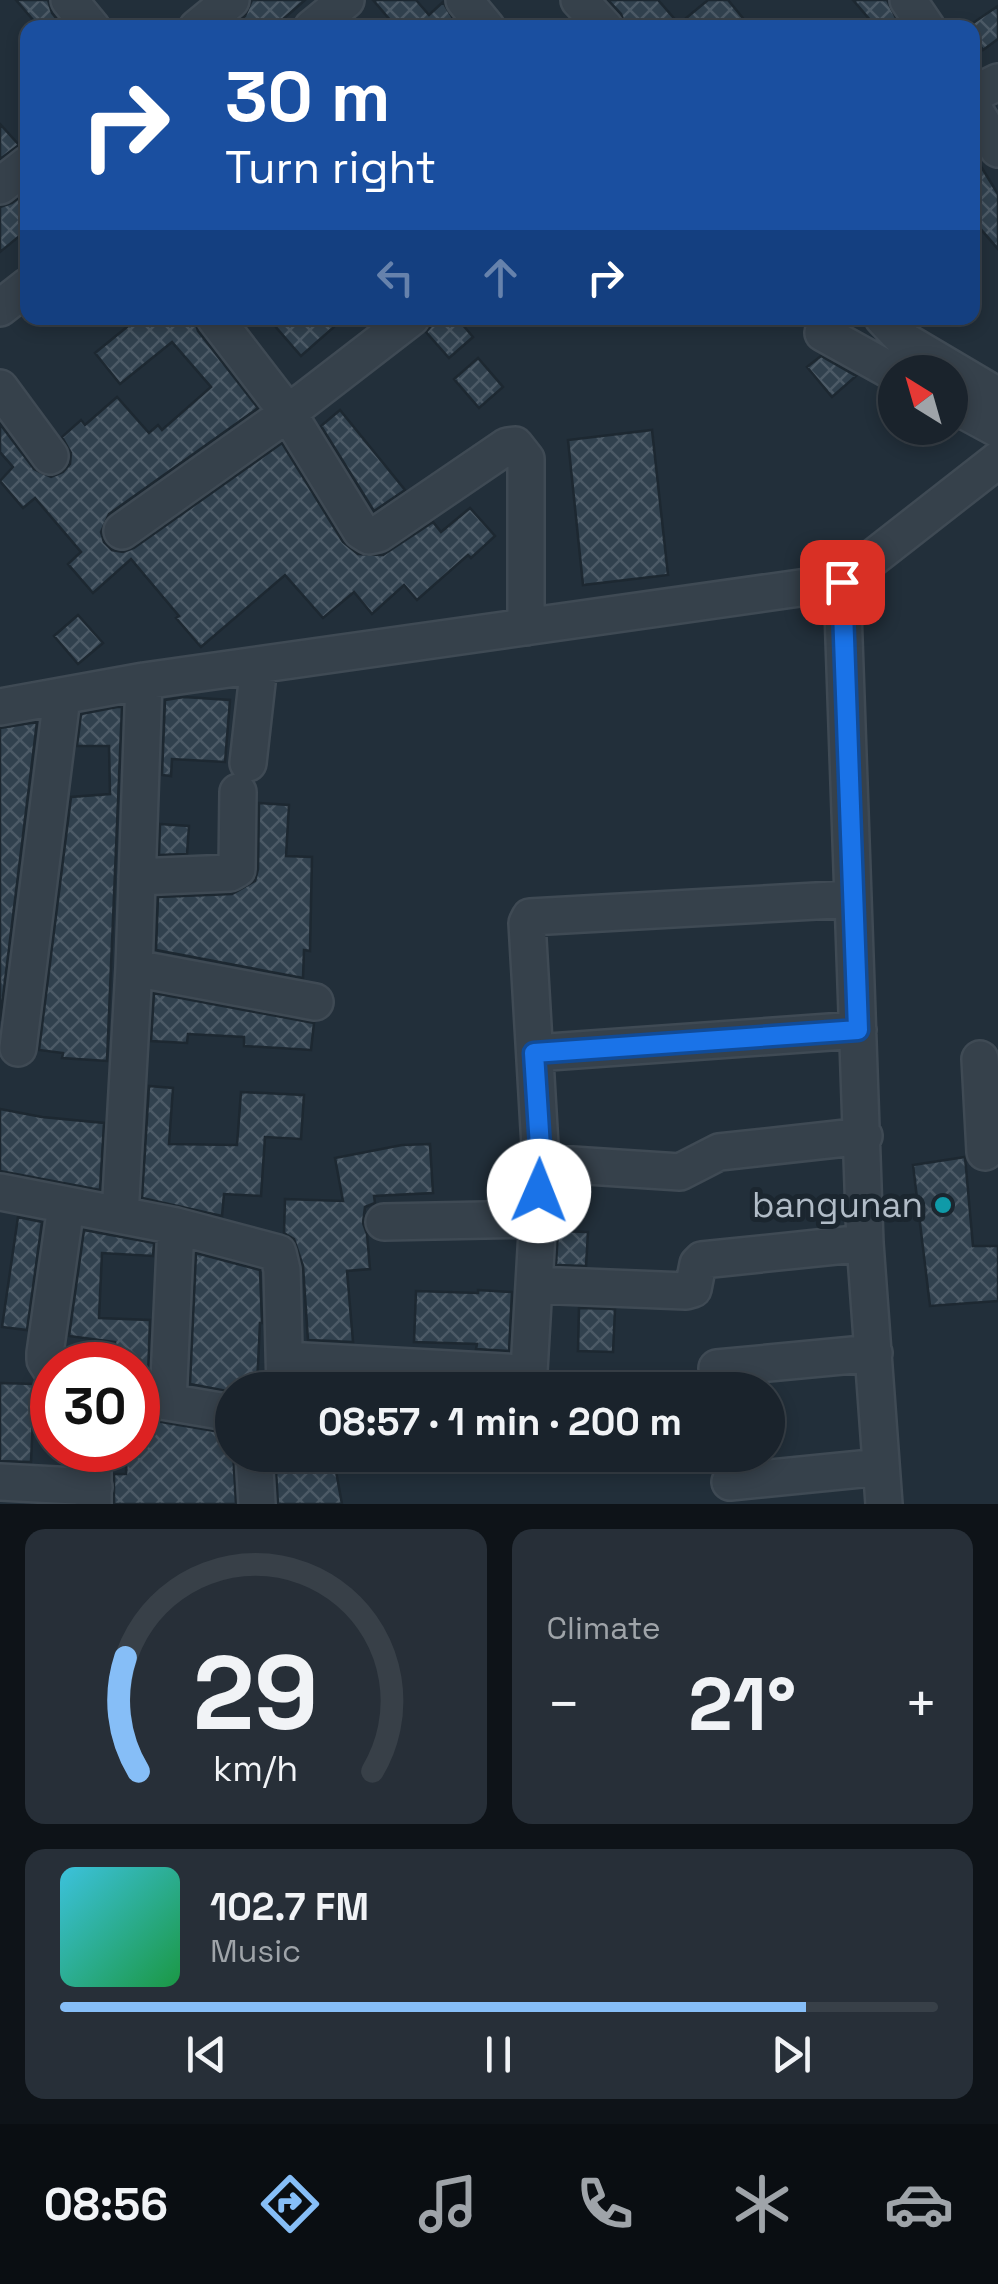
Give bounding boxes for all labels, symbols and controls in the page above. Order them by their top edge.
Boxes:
text: 30 m [225,52,390,141]
icon: right [60,60,190,190]
text: Turn right [225,139,436,196]
icon: left [368,250,423,305]
icon: ahead [473,250,528,305]
icon: right [578,250,633,305]
north arrow [878,355,968,445]
map controls [878,355,968,445]
pin [800,540,885,625]
icon: arrive [815,555,870,610]
position arrow [487,1139,591,1243]
place label: bangunan [752,1183,923,1227]
marker: bangunan [932,1194,954,1216]
speed limit sign: 30 [30,1342,160,1472]
text: 08:57 · 1 min · 200 m [318,1398,682,1446]
text: Climate [547,1608,661,1648]
text: 29 [193,1627,319,1759]
text: 21° [688,1656,796,1752]
text: − [547,1669,581,1739]
text: + [904,1669,938,1739]
text: km/h [213,1746,298,1791]
text: 102.7 FM [210,1883,369,1931]
text: Music [210,1931,301,1971]
icon: previous [179,2027,234,2082]
icon: pause [471,2027,526,2082]
icon: next [764,2027,819,2082]
icon: directions [255,2169,325,2239]
icon: music [413,2169,483,2239]
icon: phone [570,2169,640,2239]
icon: climate [727,2169,797,2239]
icon: car [884,2169,954,2239]
text: 08:56 [44,2176,168,2233]

